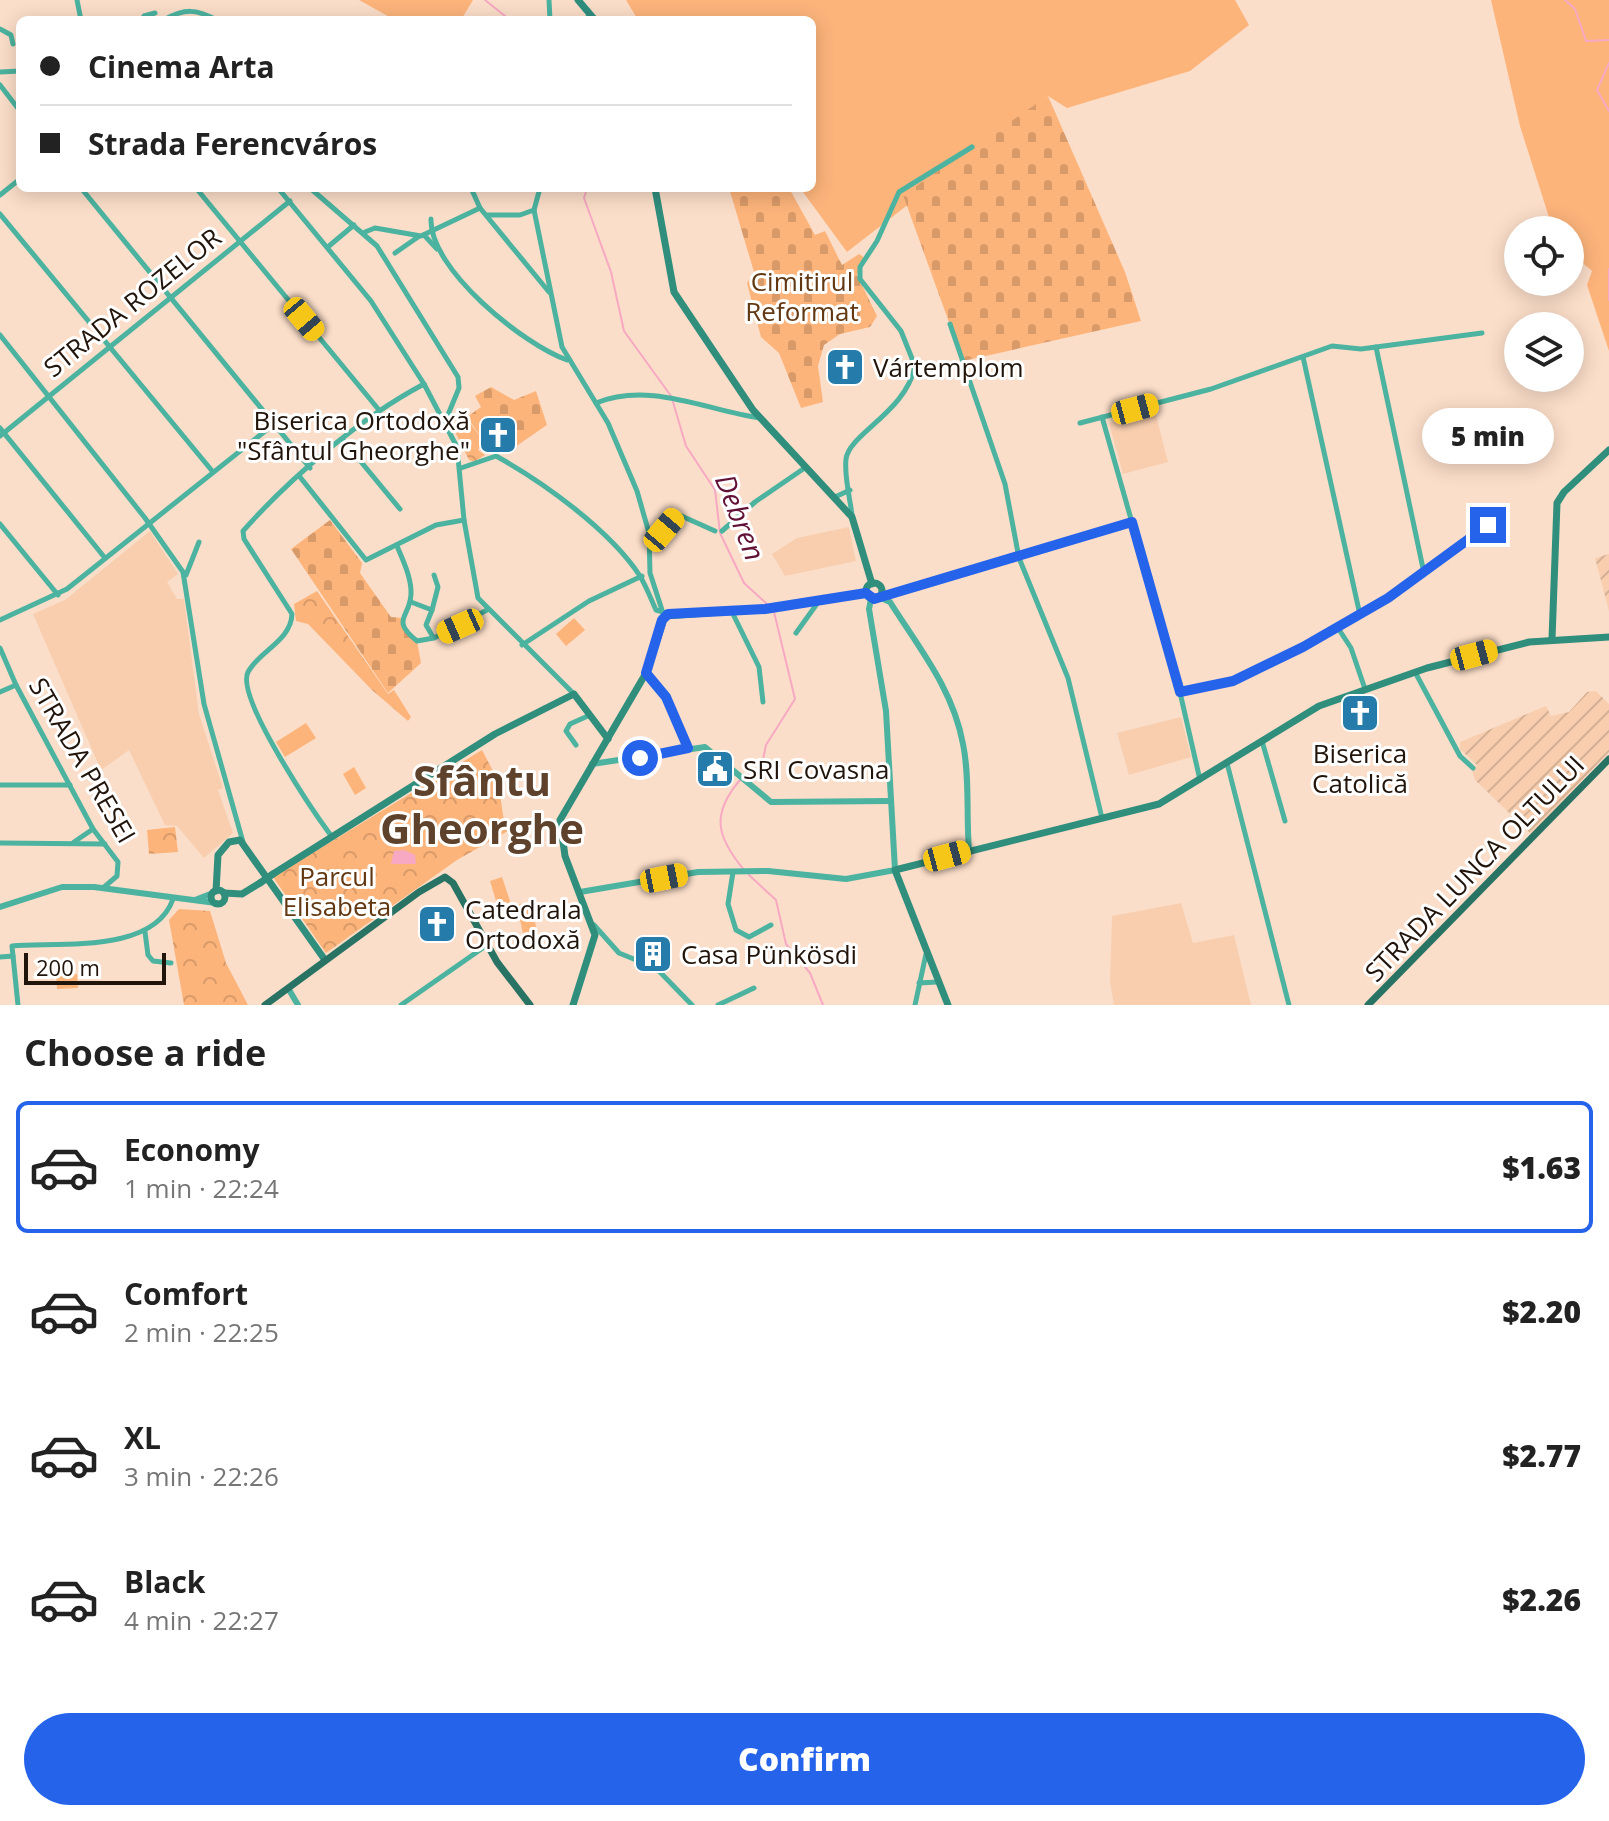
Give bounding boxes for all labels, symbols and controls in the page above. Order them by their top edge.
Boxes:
text: Cinema Arta [88,46,275,87]
text: Strada Ferencváros [88,123,377,164]
map controls [1504,216,1584,392]
button: locate [1504,216,1584,296]
street label: STRADA ROZELOR [36,219,228,385]
park label: Cimitirul Reformat [745,263,859,329]
car [279,293,329,345]
button: layers [1504,312,1584,392]
church icon: Vártemplom [824,346,866,388]
place label: Vártemplom [873,349,1024,385]
car [1109,391,1161,427]
place label: Biserica Ortodoxă "Sfântul Gheorghe" [237,402,470,468]
callout: 5 min [1422,409,1554,465]
church icon: Biserica Ortodoxă "Sfântul Gheorghe" [477,414,519,456]
text: 5 min [1451,418,1525,454]
water label: Debren [707,468,775,566]
car [639,504,689,556]
route end [1470,507,1506,543]
car [433,605,487,647]
car [1448,637,1500,673]
street label: STRADA PRESEI [21,671,145,849]
church icon: Biserica Catolică [1339,692,1381,734]
place label: Biserica Catolică [1312,735,1408,801]
route start [622,740,658,776]
street label: STRADA LUNCA OLTULUI [1356,747,1592,989]
public building icon: SRI Covasna [694,748,736,790]
district label: Sfântu Gheorghe [380,751,584,856]
place label: SRI Covasna [743,751,890,787]
car [921,838,973,874]
park label: Parcul Elisabeta [283,858,391,924]
car [638,862,690,894]
place label: Catedrala Ortodoxă [465,891,582,957]
church icon: Catedrala Ortodoxă [416,903,458,945]
building icon: Casa Pünkösdi [632,933,674,975]
place label: Casa Pünkösdi [681,936,857,972]
scale bar [24,949,166,985]
text: 200 m [36,952,100,982]
text: Choose a ride [24,1028,266,1077]
text: Economy [124,1129,260,1170]
icon: car [28,1131,100,1203]
text: $1.63 [1502,1147,1581,1188]
text: 1 min · 22:24 [124,1170,279,1206]
text: Comfort [124,1273,248,1314]
icon: car [28,1275,100,1347]
text: $2.20 [1502,1291,1581,1332]
text: 2 min · 22:25 [124,1314,279,1350]
text: XL [124,1417,161,1458]
icon: car [28,1419,100,1491]
text: $2.77 [1502,1435,1581,1476]
text: 3 min · 22:26 [124,1458,279,1494]
text: Black [124,1561,205,1602]
icon: car [28,1563,100,1635]
text: $2.26 [1502,1579,1581,1620]
text: 4 min · 22:27 [124,1602,279,1638]
button: Confirm [24,1713,1585,1805]

